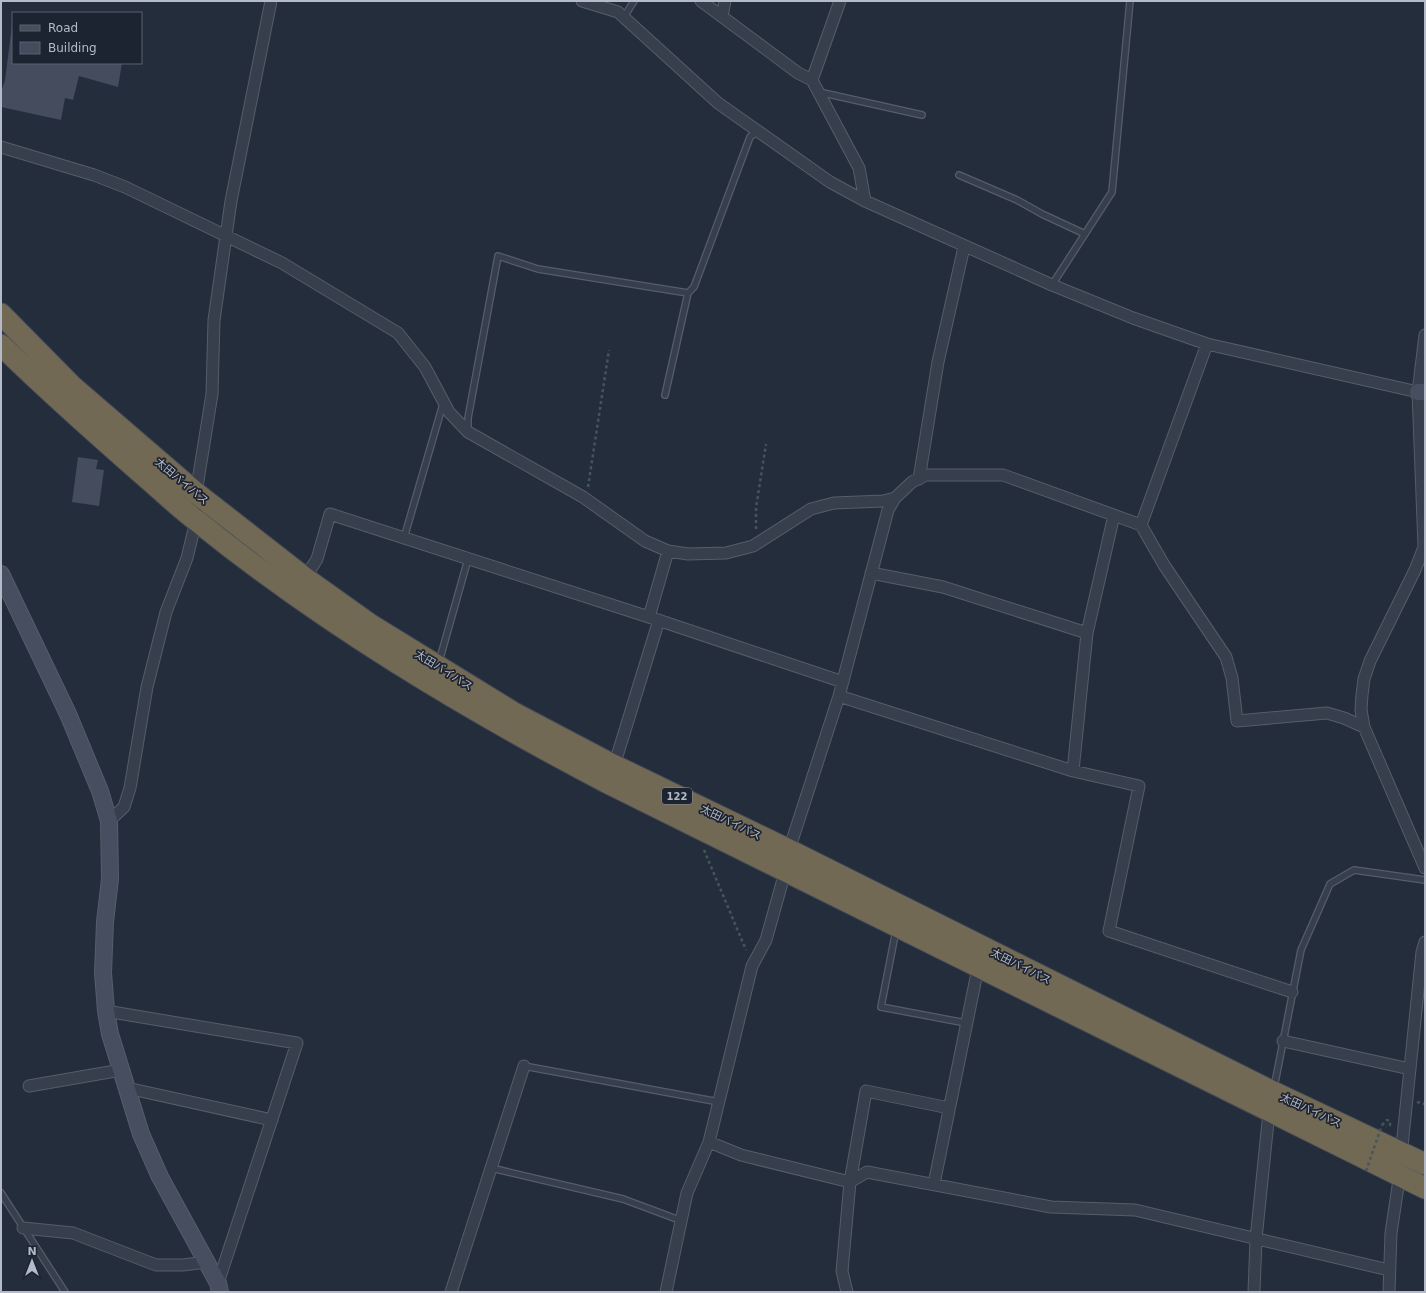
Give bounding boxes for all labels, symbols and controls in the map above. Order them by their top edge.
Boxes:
legend [12,12,142,64]
text: Road [48,21,78,35]
text: Building [48,41,97,55]
street label: 太田バイパス [152,455,211,508]
street label: 太田バイパス [412,647,475,693]
road number: 122 [662,788,692,804]
street label: 太田バイパス [698,802,763,843]
street label: 太田バイパス [989,946,1053,987]
street label: 太田バイパス [1278,1091,1343,1130]
north arrow [12,1241,52,1281]
text: N [27,1245,37,1258]

